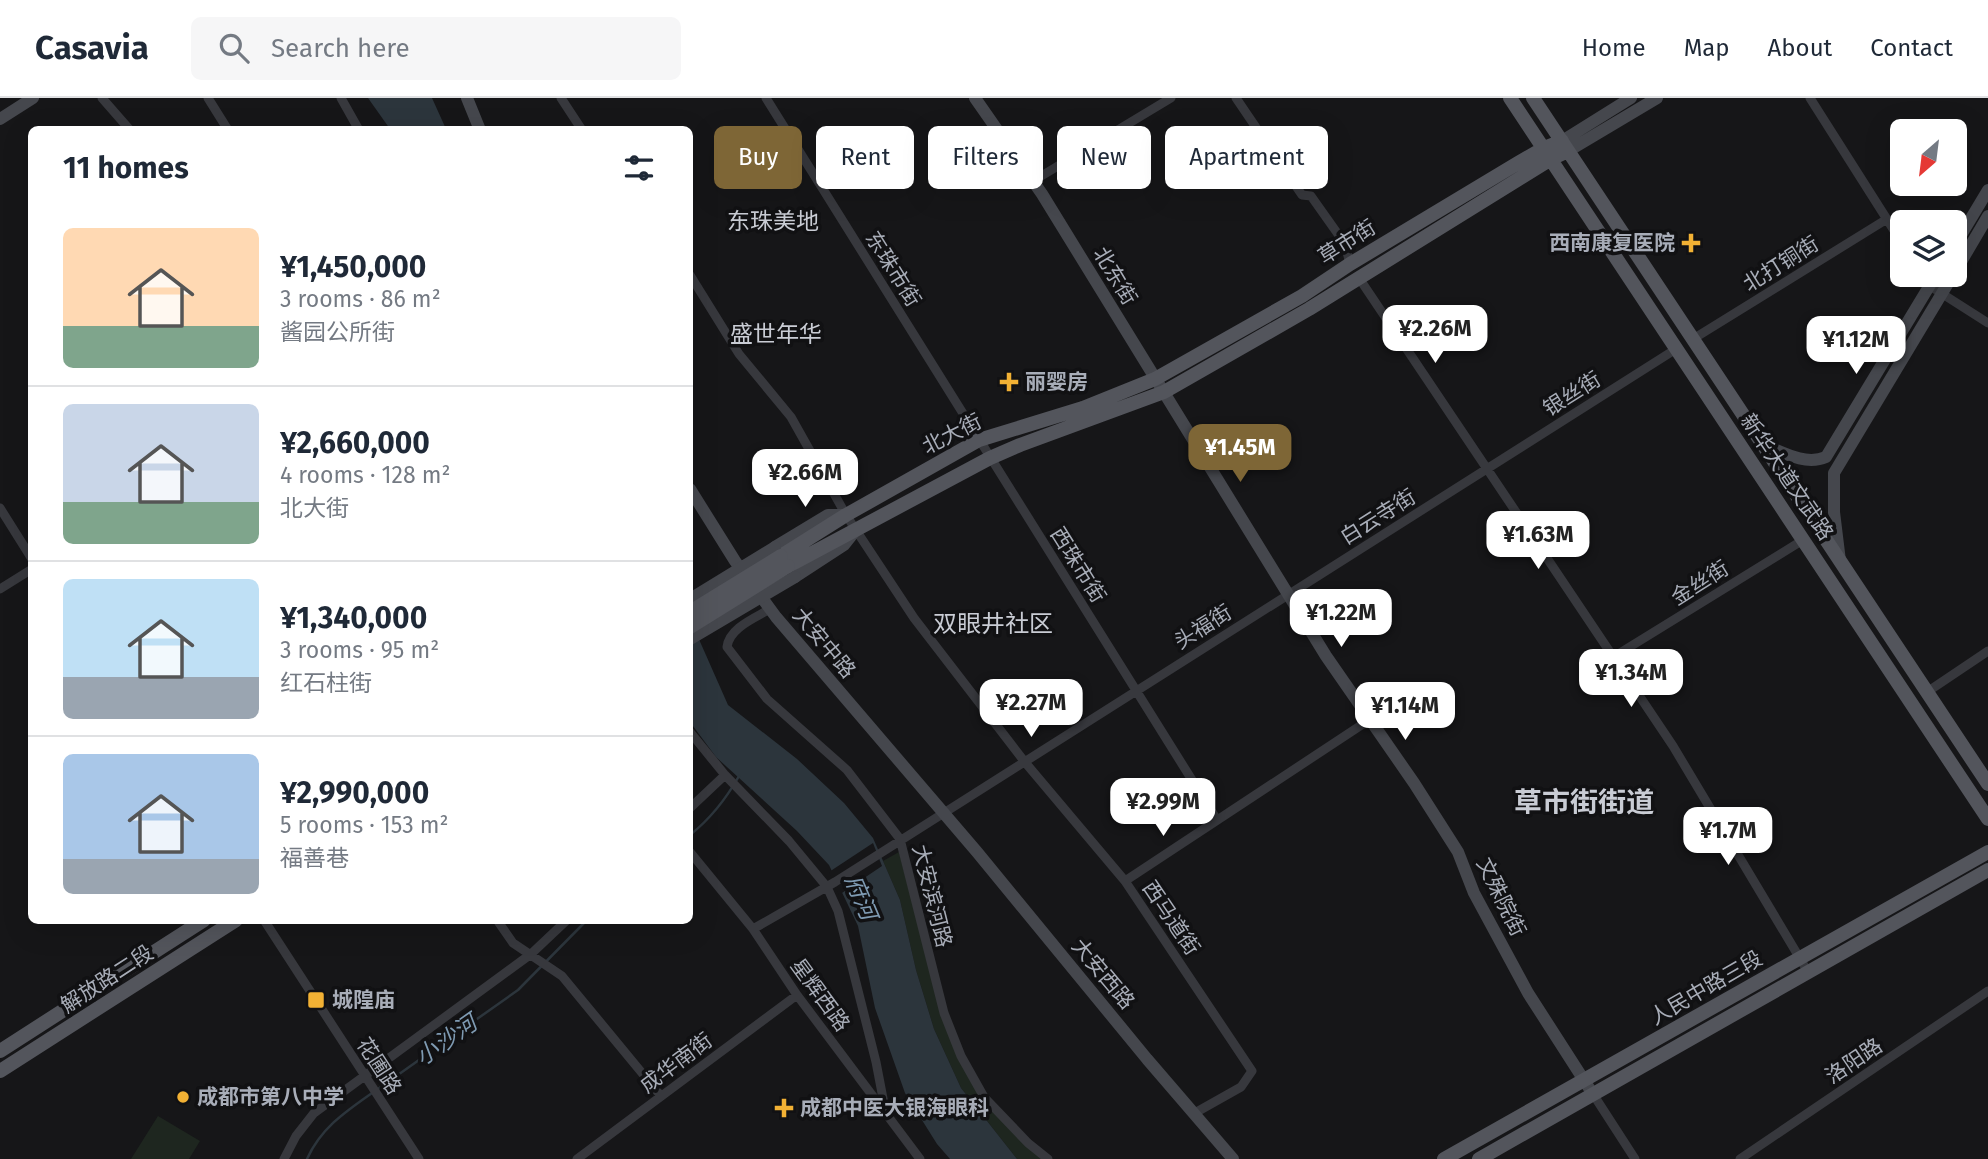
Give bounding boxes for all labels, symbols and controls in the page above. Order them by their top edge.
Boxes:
search box [191,17,681,80]
text: Casavia [35,28,149,68]
icon: search [215,29,253,67]
text: Search here [271,33,410,64]
text: Home [1582,34,1646,62]
text: Map [1684,34,1730,62]
text: About [1768,34,1832,62]
text: Contact [1870,34,1953,62]
north arrow [1890,119,1967,196]
map controls [1890,119,1967,287]
chip: Buy [714,126,802,189]
chip: Rent [816,126,914,189]
chip: Filters [928,126,1043,189]
chip: New [1057,126,1151,189]
chip: Apartment [1165,126,1328,189]
icon: filters [620,149,658,187]
text: 11 homes [63,150,189,186]
district label: 东珠美地 [727,207,819,235]
button: layers [1890,210,1967,287]
street label: 草市街 [1313,214,1381,270]
street label: 东珠市街 [860,226,926,312]
place label: 西南康复医院 [1549,230,1675,256]
street label: 北打铜街 [1738,231,1824,297]
marker: 西南康复医院 [1681,233,1701,253]
street label: 北东街 [1088,242,1142,310]
text: ¥1,450,000 [280,249,426,285]
icon: home [119,256,203,340]
text: 3 rooms · 86 m² [280,285,441,313]
pin: ¥2.26M [1378,306,1492,365]
text: ¥2.26M [1398,314,1472,342]
pin: ¥1.12M [1799,316,1913,376]
text: 酱园公所街 [280,318,395,346]
district label: 盛世年华 [730,320,822,348]
text: ¥1.12M [1823,325,1889,353]
street label: 银丝街 [1538,366,1606,422]
place label: 丽婴房 [1025,369,1088,395]
marker: 丽婴房 [999,372,1019,392]
street label: 北大街 [918,408,986,460]
street label: 新华大道文武路 [1735,409,1839,545]
pin: ¥1.45M [1183,424,1297,484]
text: ¥2,660,000 [280,425,430,461]
icon: home [119,432,203,516]
text: ¥1.45M [1204,433,1276,461]
pin: ¥2.66M [748,450,862,509]
text: ¥2.66M [768,458,842,486]
text: 4 rooms · 128 m² [280,461,450,489]
street label: 白云寺街 [1335,484,1421,550]
text: 北大街 [280,494,349,522]
pin: ¥1.63M [1481,512,1595,571]
text: ¥1.63M [1502,520,1574,548]
street label: 西珠市街 [1045,522,1111,608]
street label: 金丝街 [1666,555,1734,611]
pin: ¥1.22M [1284,589,1398,649]
text: ¥1.22M [1306,598,1376,626]
street label: 头福街 [1169,599,1237,655]
text: ¥1,340,000 [280,600,427,636]
street label: 大安中路 [787,602,861,684]
icon: home [119,607,203,691]
district label: 双眼井社区 [933,610,1053,638]
text: 3 rooms · 95 m² [280,636,439,664]
pin: ¥1.34M [1574,650,1688,709]
text: ¥1.34M [1595,658,1667,686]
text: 红石柱街 [280,669,372,697]
pin: ¥2.27M [974,680,1088,739]
pin: ¥1.14M [1348,682,1462,742]
text: ¥2.27M [996,688,1066,716]
text: ¥1.14M [1371,691,1439,719]
text: ¥2,990,000 [280,775,429,811]
pin: ¥2.99M [1106,778,1220,838]
icon: home [119,782,203,866]
district label: 草市街街道 [1514,786,1654,819]
text: ¥2.99M [1126,787,1200,815]
pin: ¥1.7M [1679,808,1777,867]
text: 5 rooms · 153 m² [280,811,449,839]
text: ¥1.7M [1699,816,1757,844]
street label: 大安滨河路 [907,842,957,950]
text: 福善巷 [280,844,349,872]
street label: 文殊院街 [1471,854,1531,940]
water label: 府河 [839,870,884,927]
street label: 西马道街 [1137,876,1205,960]
street label: 大安西路 [1066,933,1140,1015]
street label: 解放路二段 [56,940,158,1018]
street label: 人民中路三段 [1645,945,1767,1031]
street label: 星辉西路 [785,953,855,1037]
place label: 城隍庙 [332,987,395,1013]
marker: 城隍庙 [306,990,326,1010]
water label: 小沙河 [410,1006,486,1071]
street label: 成华南街 [635,1027,717,1099]
street label: 花圃路 [351,1033,407,1099]
street label: 洛阳路 [1821,1033,1887,1089]
place label: 成都市第八中学 [197,1084,344,1110]
marker: 成都市第八中学 [175,1089,191,1105]
place label: 成都中医大银海眼科 [800,1095,989,1121]
marker: 成都中医大银海眼科 [774,1098,794,1118]

